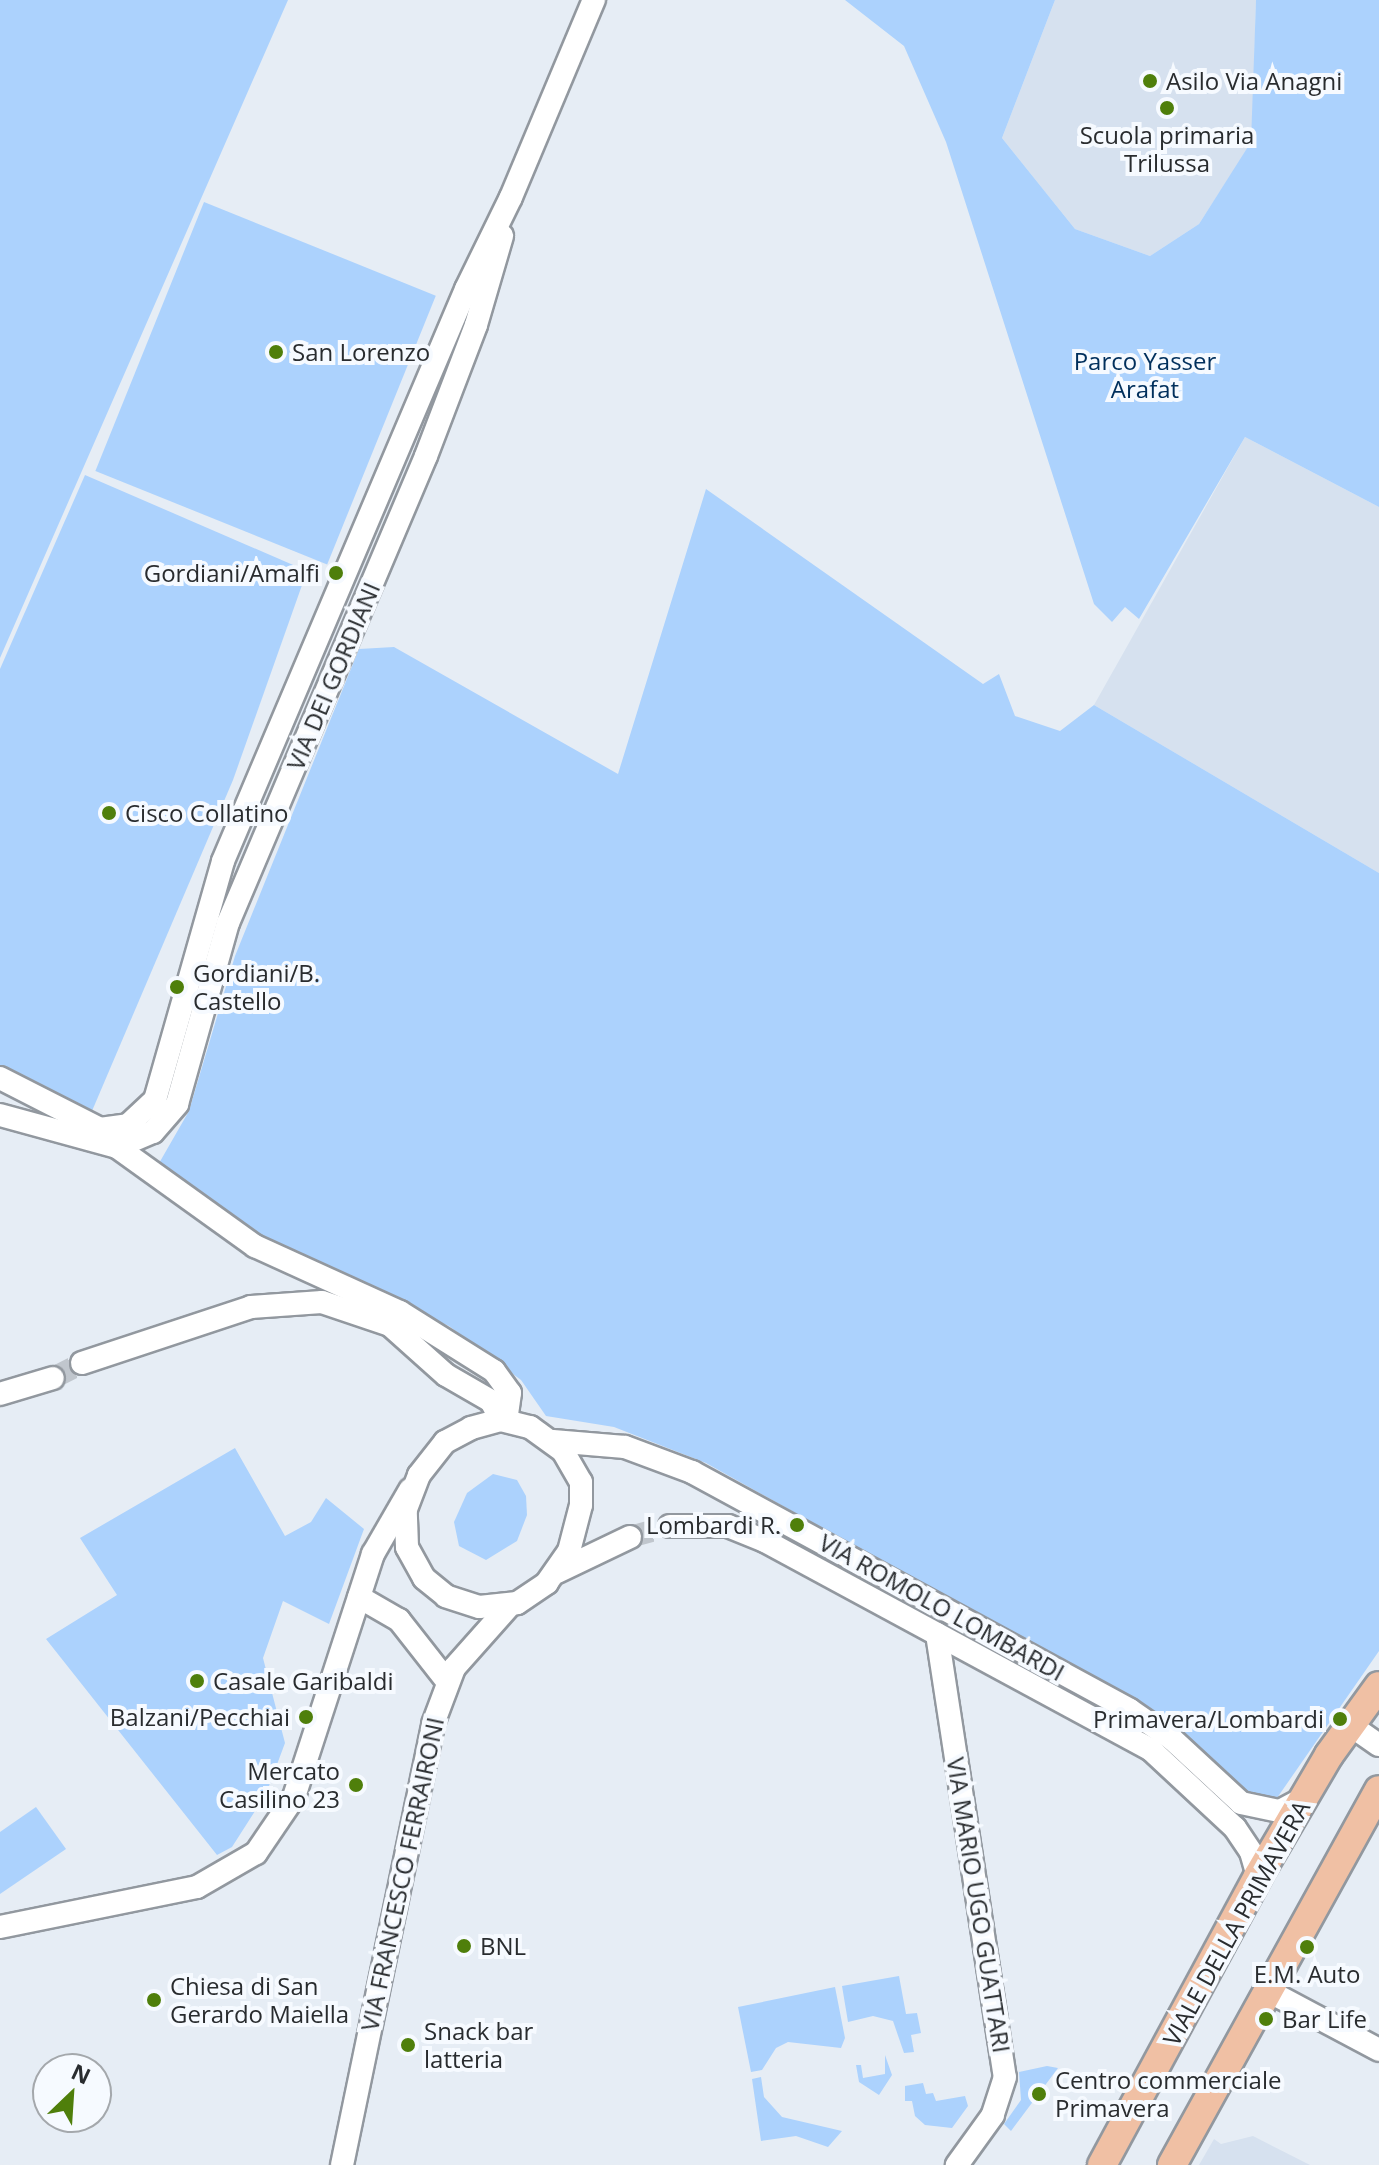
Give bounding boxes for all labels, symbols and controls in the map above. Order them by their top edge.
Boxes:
place label: Asilo Via Anagni [1166,67,1342,95]
marker: Asilo Via Anagni [1141,72,1159,90]
marker: Scuola primaria Trilussa [1158,99,1176,117]
place label: Scuola primaria Trilussa [1080,121,1254,177]
place label: San Lorenzo [292,338,430,366]
marker: San Lorenzo [267,343,285,361]
park label: Parco Yasser Arafat [1074,347,1216,403]
place label: Gordiani/Amalfi [144,559,320,587]
marker: Gordiani/Amalfi [327,564,345,582]
street label: VIA DEI GORDIANI [280,578,386,774]
place label: Cisco Collatino [125,799,289,827]
marker: Cisco Collatino [100,804,118,822]
place label: Gordiani/B. Castello [193,959,320,1015]
marker: Gordiani/B. Castello [168,978,186,996]
place label: Lombardi R. [646,1511,781,1539]
marker: Lombardi R. [788,1516,806,1534]
street label: VIA ROMOLO LOMBARDI [814,1528,1070,1686]
place label: Casale Garibaldi [213,1667,393,1695]
marker: Casale Garibaldi [188,1672,206,1690]
place label: Balzani/Pecchiai [110,1703,290,1731]
place label: Primavera/Lombardi [1093,1705,1324,1733]
marker: Balzani/Pecchiai [297,1708,315,1726]
marker: Primavera/Lombardi [1331,1710,1349,1728]
street label: VIA FRANCESCO FERRAIRONI [355,1715,449,2033]
street label: VIA MARIO UGO GUATTARI [941,1755,1017,2055]
place label: Mercato Casilino 23 [219,1757,340,1813]
marker: Mercato Casilino 23 [347,1776,365,1794]
street label: VIALE DELLA PRIMAVERA [1157,1795,1315,2051]
place label: BNL [480,1932,526,1960]
marker: BNL [455,1937,473,1955]
marker: E.M. Auto [1298,1938,1316,1956]
place label: E.M. Auto [1254,1960,1360,1988]
place label: Chiesa di San Gerardo Maiella [170,1972,349,2028]
marker: Chiesa di San Gerardo Maiella [145,1991,163,2009]
place label: Bar Life [1282,2005,1367,2033]
marker: Bar Life [1257,2010,1275,2028]
place label: Snack bar latteria [424,2017,533,2073]
marker: Snack bar latteria [399,2036,417,2054]
north arrow [32,2053,112,2133]
text: N [67,2056,96,2090]
place label: Centro commerciale Primavera [1055,2066,1281,2122]
marker: Centro commerciale Primavera [1030,2085,1048,2103]

